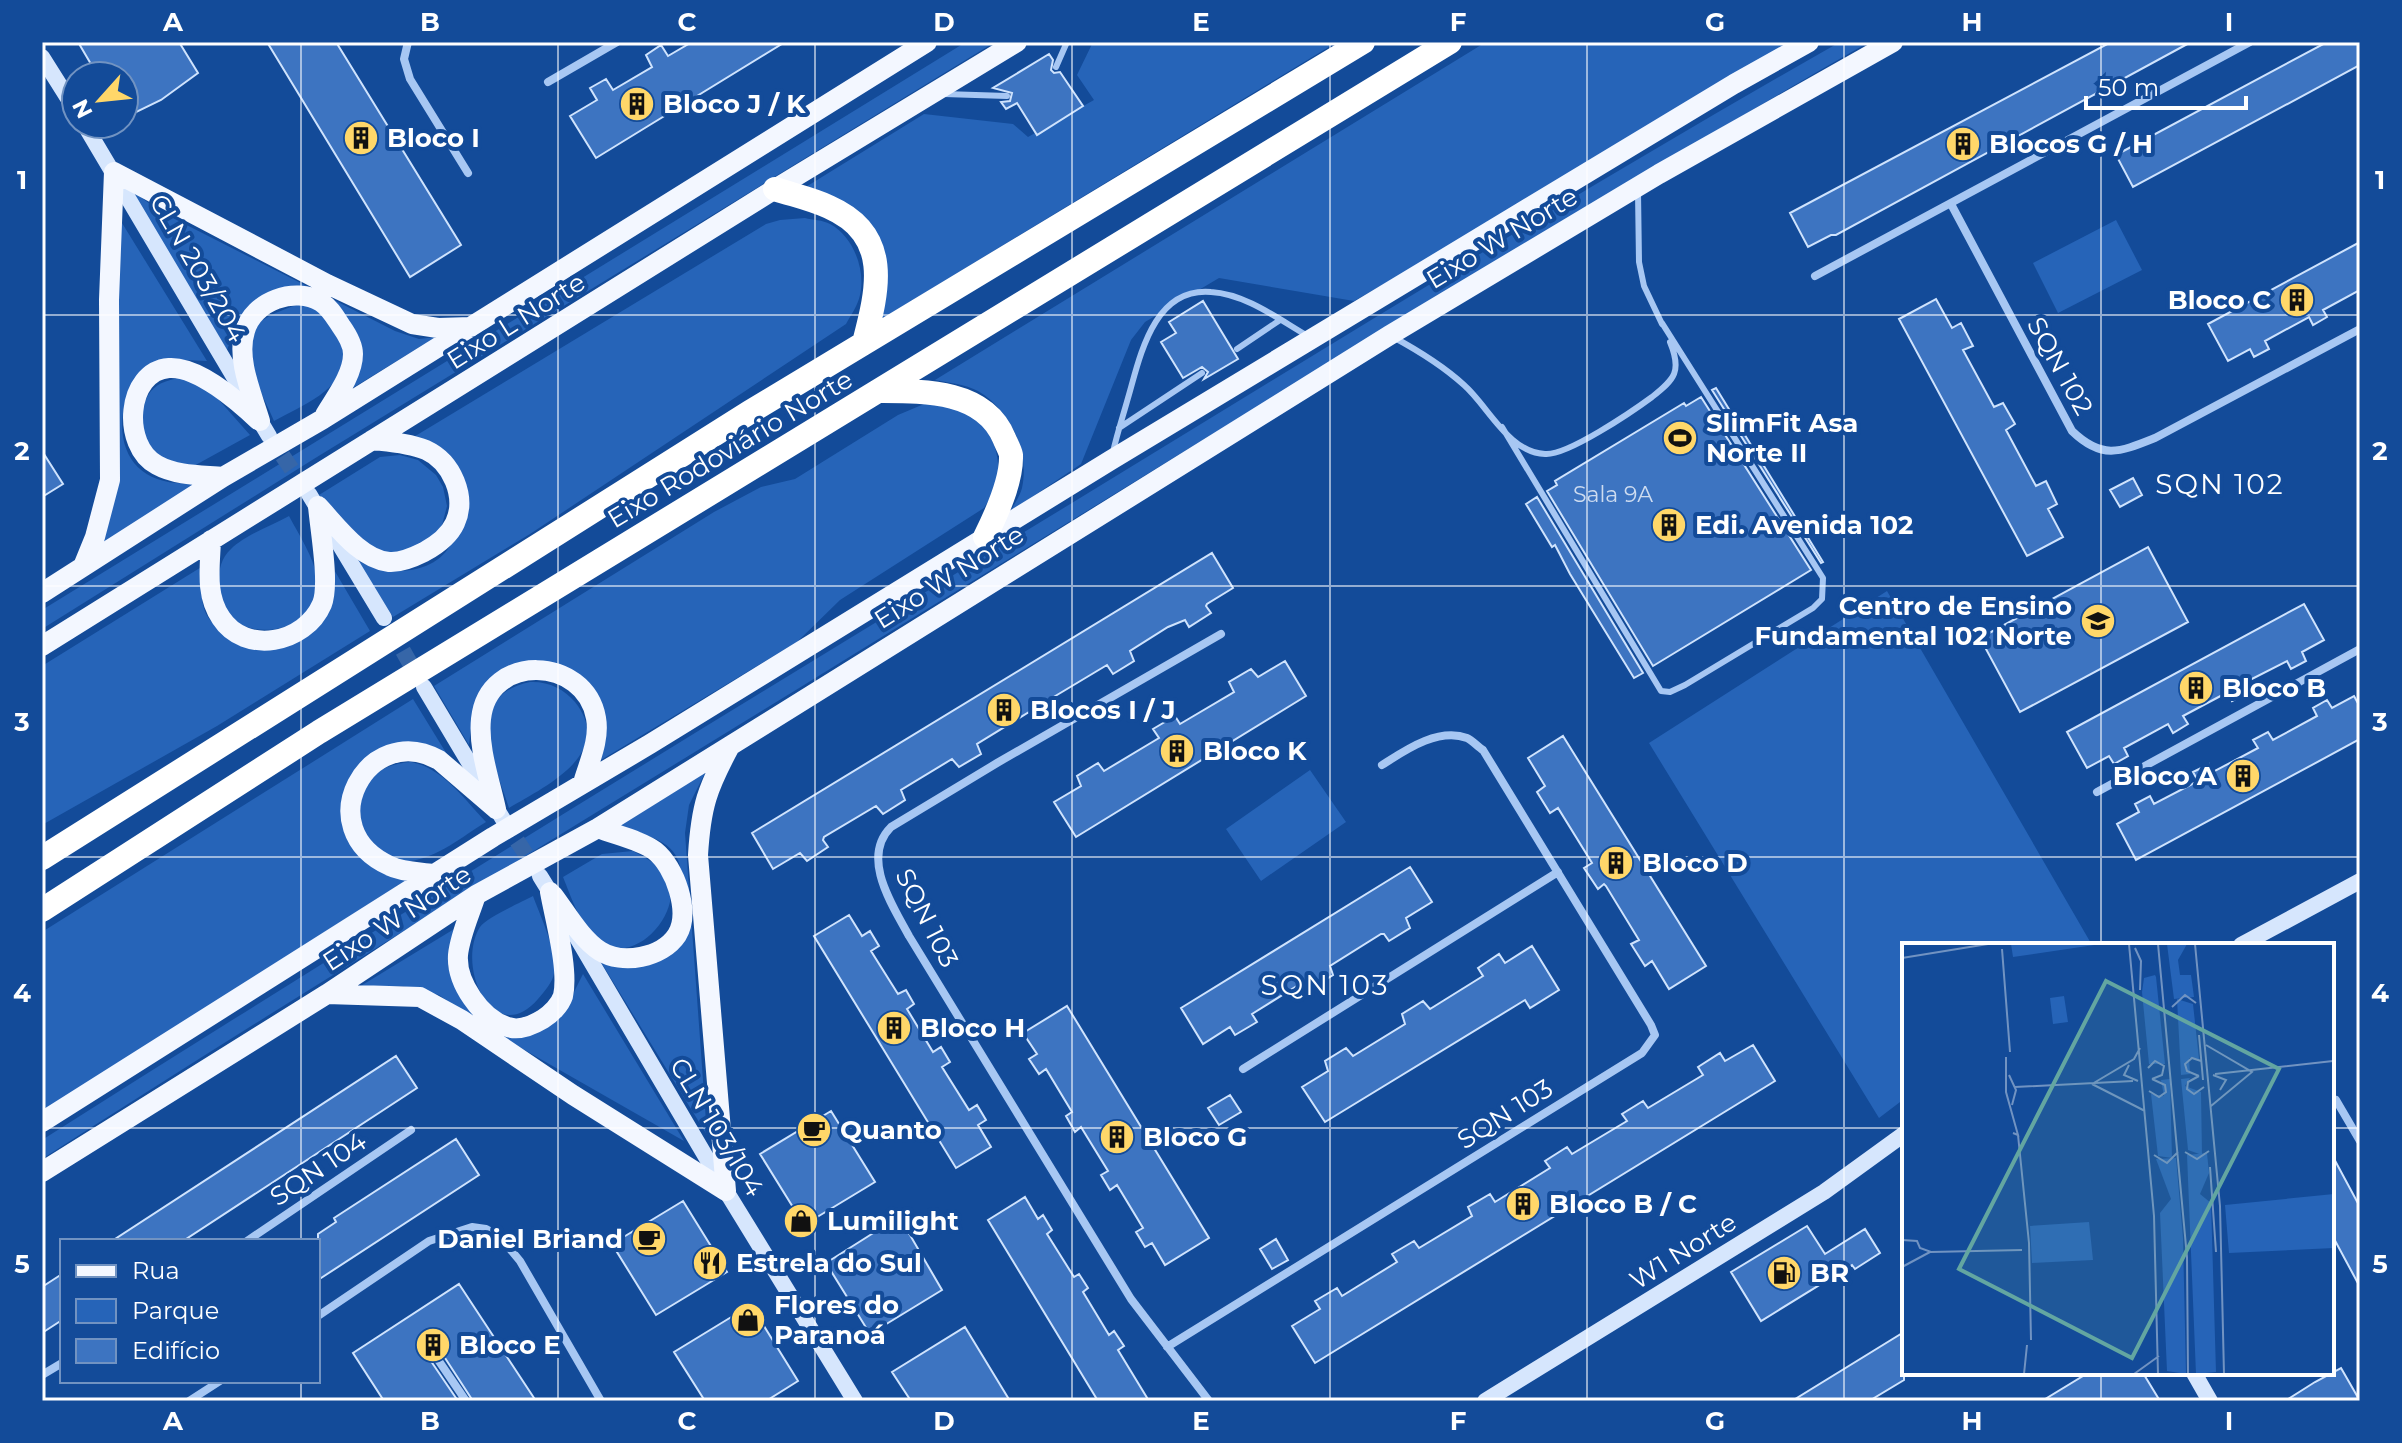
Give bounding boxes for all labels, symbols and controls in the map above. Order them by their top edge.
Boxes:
text: A [162,6,184,38]
text: B [420,6,440,38]
text: C [678,6,697,38]
text: D [933,6,955,38]
text: E [1192,6,1210,38]
text: F [1450,6,1466,38]
text: G [1705,6,1725,38]
text: H [1961,6,1983,38]
text: I [2225,6,2233,38]
north arrow [60,60,140,140]
scale bar [2086,60,2246,110]
text: 50 m [2098,73,2159,102]
building icon: Bloco J / K [618,85,656,123]
place label: Bloco J / K [663,88,806,120]
text: N [67,95,99,123]
building icon: Bloco I [342,119,380,157]
place label: Bloco I [387,122,480,154]
building icon: Blocos G / H [1944,125,1982,163]
place label: Blocos G / H [1989,128,2153,160]
text: 1 [17,164,27,196]
text: 1 [2375,164,2385,196]
street label: Eixo W Norte [1421,180,1583,296]
street label: CLN 203/204 [143,188,253,348]
street label: Eixo L Norte [441,266,591,376]
building icon: Bloco C [2278,281,2316,319]
place label: Bloco C [2168,284,2271,316]
street label: SQN 102 [2020,311,2100,421]
street label: Eixo Rodoviário Norte [602,363,858,535]
place label: SlimFit Asa Norte II [1706,407,1858,469]
sports icon: SlimFit Asa Norte II [1661,419,1699,457]
text: 2 [14,435,30,467]
text: 2 [2372,435,2388,467]
district label: SQN 102 [2155,467,2285,501]
house number: Sala 9A [1573,481,1653,508]
building icon: Edi. Avenida 102 [1650,506,1688,544]
place label: Edi. Avenida 102 [1695,509,1913,541]
street label: Eixo W Norte [868,518,1030,636]
place label: Centro de Ensino Fundamental 102 Norte [1755,590,2072,652]
school or university icon: Centro de Ensino Fundamental 102 Norte [2079,602,2117,640]
building icon: Bloco B [2177,669,2215,707]
place label: Bloco B [2222,672,2326,704]
building icon: Blocos I / J [985,691,1023,729]
place label: Blocos I / J [1030,694,1176,726]
text: 3 [13,706,30,738]
text: 3 [2371,706,2388,738]
building icon: Bloco K [1158,732,1196,770]
place label: Bloco K [1203,735,1307,767]
building icon: Bloco A [2224,757,2262,795]
place label: Bloco A [2113,760,2218,792]
building icon: Bloco D [1597,844,1635,882]
place label: Bloco D [1642,847,1748,879]
street label: Eixo W Norte [317,858,477,978]
street label: SQN 103 [889,863,965,973]
inset map [1902,943,2334,1375]
district label: SQN 103 [1261,968,1389,1002]
text: 4 [13,977,31,1009]
text: 4 [2371,977,2389,1009]
building icon: Bloco H [875,1009,913,1047]
place label: Bloco H [920,1012,1025,1044]
street label: CLN 103/104 [663,1052,771,1202]
street label: SQN 103 [1451,1072,1559,1156]
cafe icon: Quanto [795,1111,833,1149]
place label: Quanto [840,1114,942,1146]
building icon: Bloco G [1098,1118,1136,1156]
place label: Bloco G [1143,1121,1247,1153]
street label: SQN 104 [264,1125,372,1213]
building icon: Bloco B / C [1504,1185,1542,1223]
place label: Bloco B / C [1549,1188,1697,1220]
shop icon: Lumilight [782,1202,820,1240]
place label: Lumilight [827,1205,959,1237]
street label: W1 Norte [1624,1206,1742,1296]
cafe icon: Daniel Briand [630,1220,668,1258]
place label: Daniel Briand [437,1223,623,1255]
legend [60,1239,320,1383]
restaurant icon: Estrela do Sul [691,1244,729,1282]
place label: Estrela do Sul [736,1247,922,1279]
text: 5 [14,1248,30,1280]
text: 5 [2372,1248,2388,1280]
fuel station icon: BR [1765,1254,1803,1292]
text: Rua [132,1256,180,1285]
place label: BR [1810,1257,1849,1289]
place label: Flores do Paranoá [774,1289,899,1351]
text: Parque [132,1296,219,1325]
shop icon: Flores do Paranoá [729,1301,767,1339]
building icon: Bloco E [414,1326,452,1364]
place label: Bloco E [459,1329,561,1361]
text: Edifício [132,1336,220,1365]
text: A [162,1405,184,1437]
text: B [420,1405,440,1437]
text: C [678,1405,697,1437]
text: D [933,1405,955,1437]
text: E [1192,1405,1210,1437]
text: F [1450,1405,1466,1437]
text: G [1705,1405,1725,1437]
text: H [1961,1405,1983,1437]
text: I [2225,1405,2233,1437]

